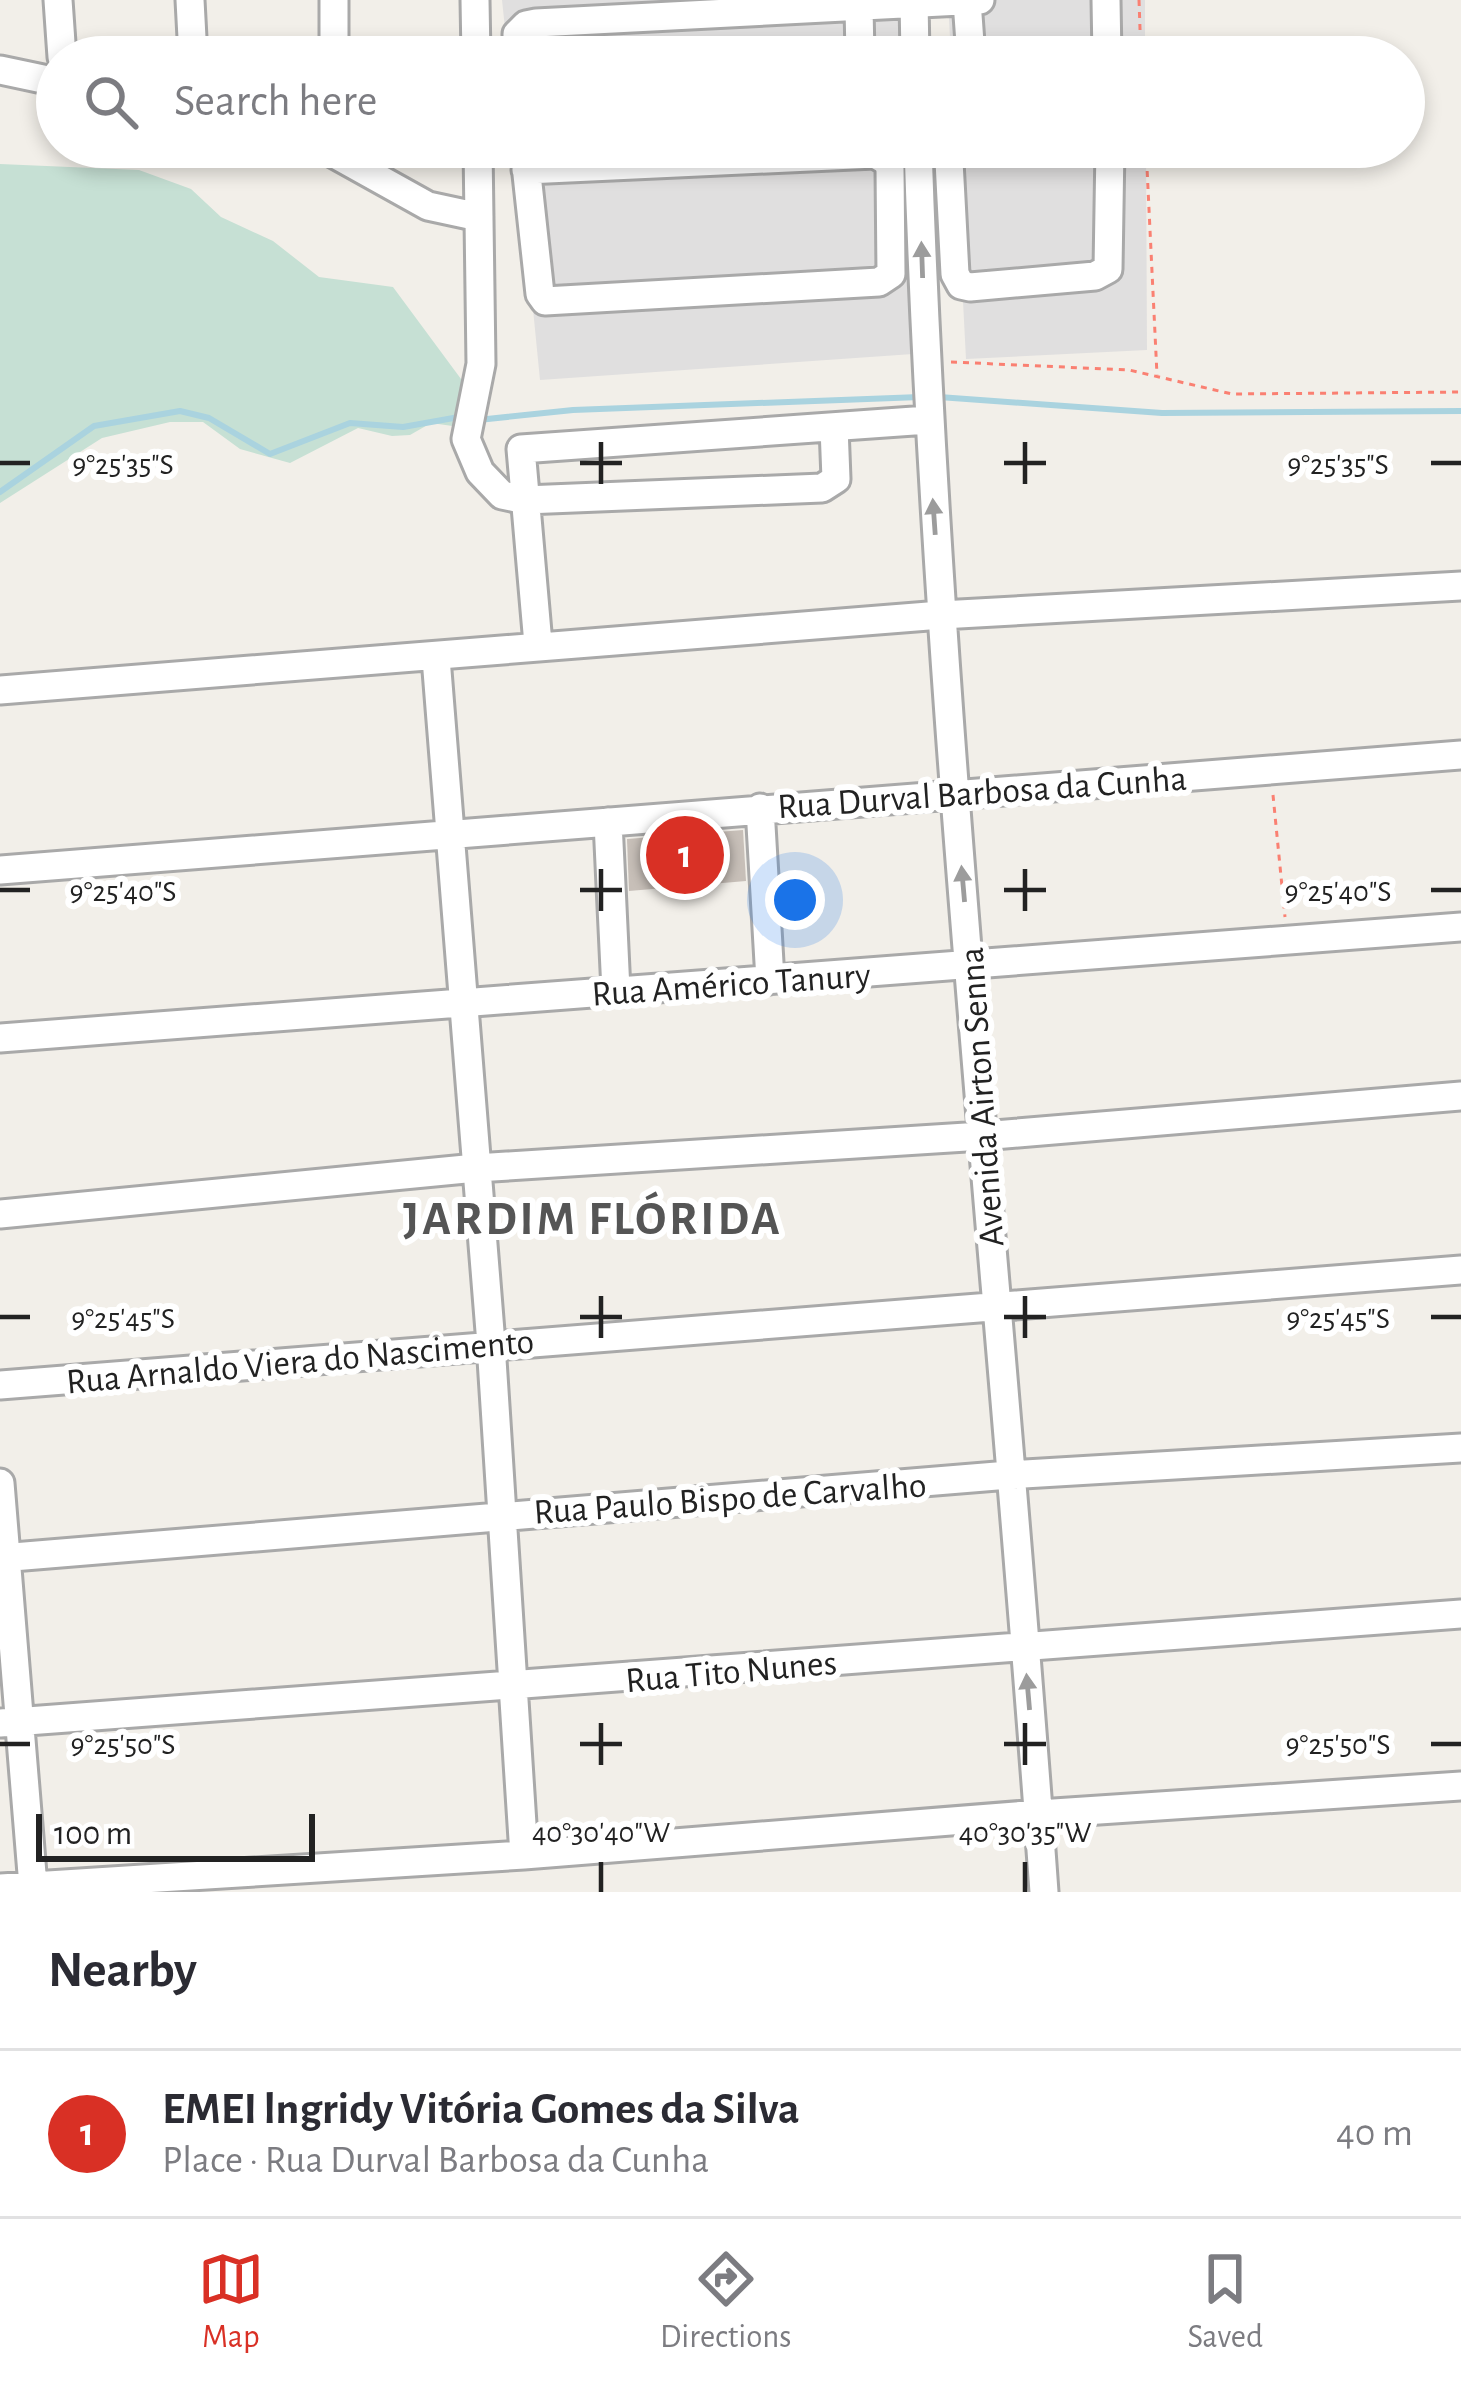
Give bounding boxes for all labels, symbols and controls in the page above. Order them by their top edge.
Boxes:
search box [36,36,1425,168]
icon: search [78,69,144,135]
text: Search here [174,79,377,124]
one-way arrow [912,240,931,278]
text: 9°25'35"S [72,450,174,480]
text: 9°25'35"S [1287,450,1389,480]
one-way arrow [925,498,944,535]
street label: Rua Durval Barbosa da Cunha [776,761,1188,825]
pin: 1 [646,810,724,900]
one-way arrow [953,865,972,902]
your location [765,870,825,930]
text: 9°25'40"S [70,877,176,907]
text: 9°25'40"S [1285,877,1391,907]
street label: Avenida Airton Senna [954,946,1010,1248]
street label: Rua Américo Tanury [591,957,872,1013]
district label: JARDIM FLÓRIDA [403,1191,783,1244]
text: 9°25'45"S [71,1304,175,1334]
text: 9°25'45"S [1286,1304,1390,1334]
street label: Rua Arnaldo Viera do Nascimento [65,1324,536,1400]
street label: Rua Paulo Bispo de Carvalho [533,1467,928,1531]
street label: Rua Tito Nunes [624,1645,838,1699]
one-way arrow [1018,1673,1037,1710]
text: 9°25'50"S [71,1730,176,1760]
text: 9°25'50"S [1286,1730,1391,1760]
scale bar [36,1808,315,1861]
text: 100 m [54,1818,132,1851]
text: 40°30'40"W [532,1818,670,1848]
text: 40°30'35"W [959,1818,1092,1848]
text: Nearby [48,1945,197,1996]
text: EMEI lngridy Vitória Gomes da Silva [162,2087,800,2132]
text: 1 [80,2114,94,2153]
text: 40 m [1336,2114,1413,2153]
text: Place · Rua Durval Barbosa da Cunha [162,2141,709,2180]
tab: Map [198,2246,264,2358]
tab: Directions [660,2246,791,2358]
tab: Saved [1187,2246,1263,2358]

